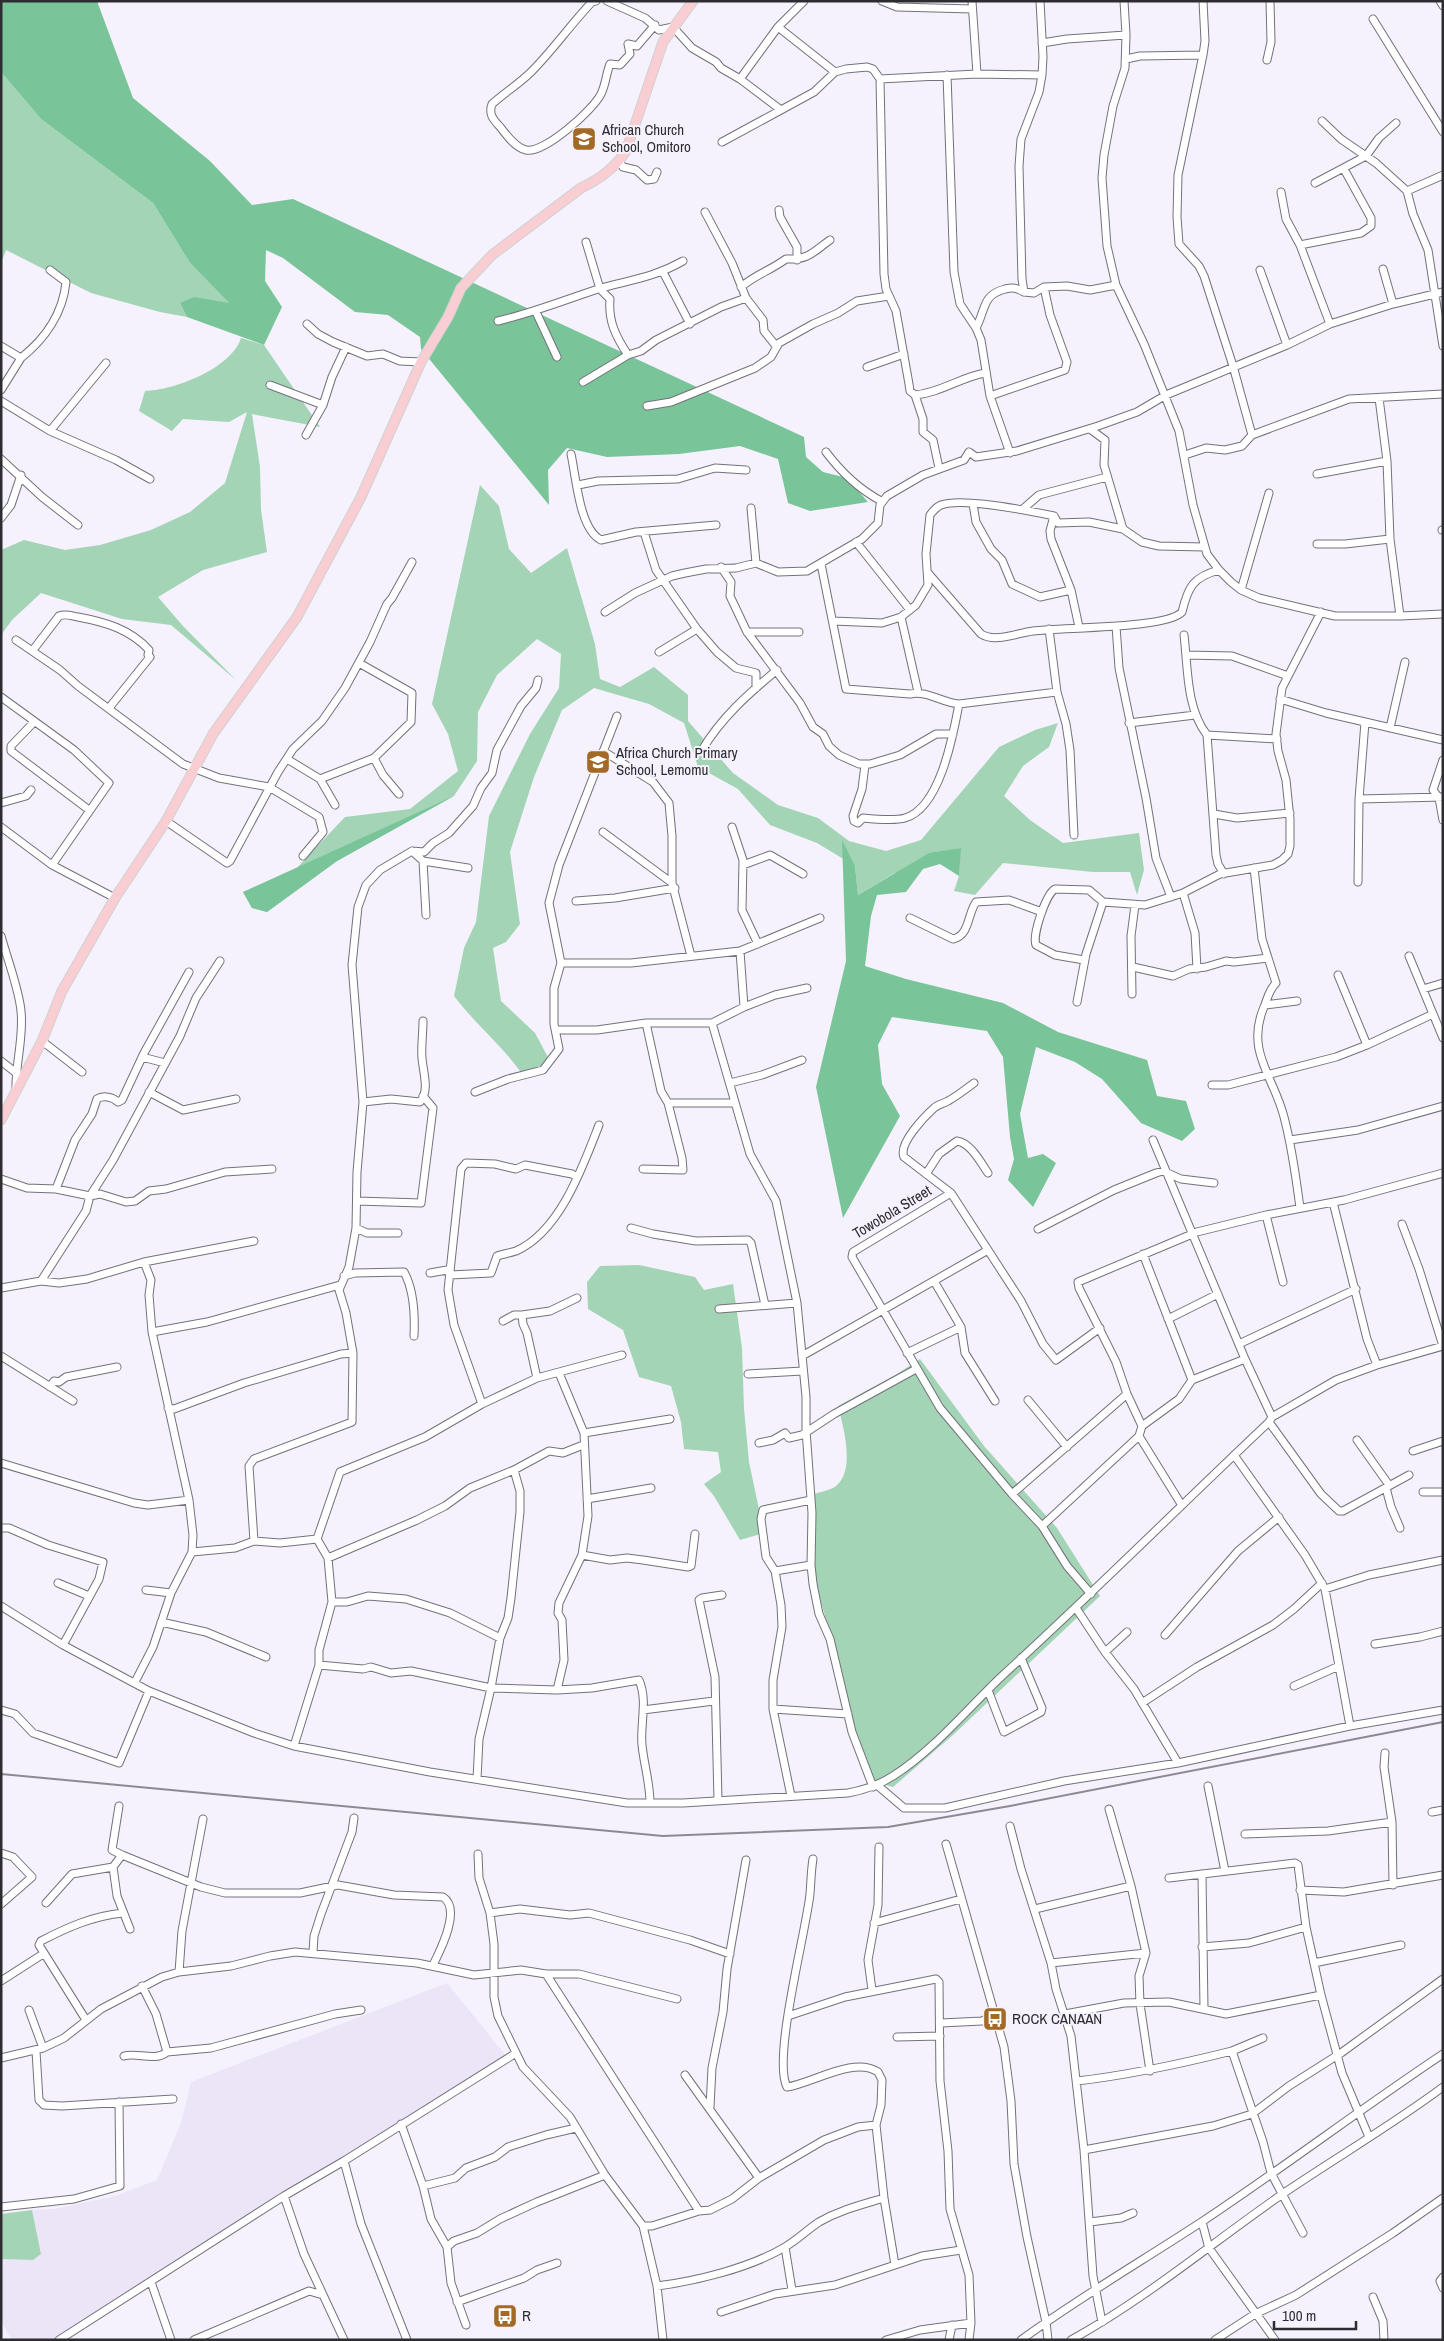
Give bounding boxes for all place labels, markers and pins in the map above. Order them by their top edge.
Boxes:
place label: African Church School, Omitoro [601,119,691,157]
school or university icon: African Church School, Omitoro [571,126,597,152]
place label: Africa Church Primary School, Lemomu [615,742,739,780]
school or university icon: Africa Church Primary School, Lemomu [585,749,611,775]
bus stop icon: ROCK CANAAN [982,2006,1008,2032]
place label: ROCK CANAAN [1012,2008,1102,2029]
bus stop icon: R [492,2303,518,2329]
place label: R [522,2305,531,2326]

